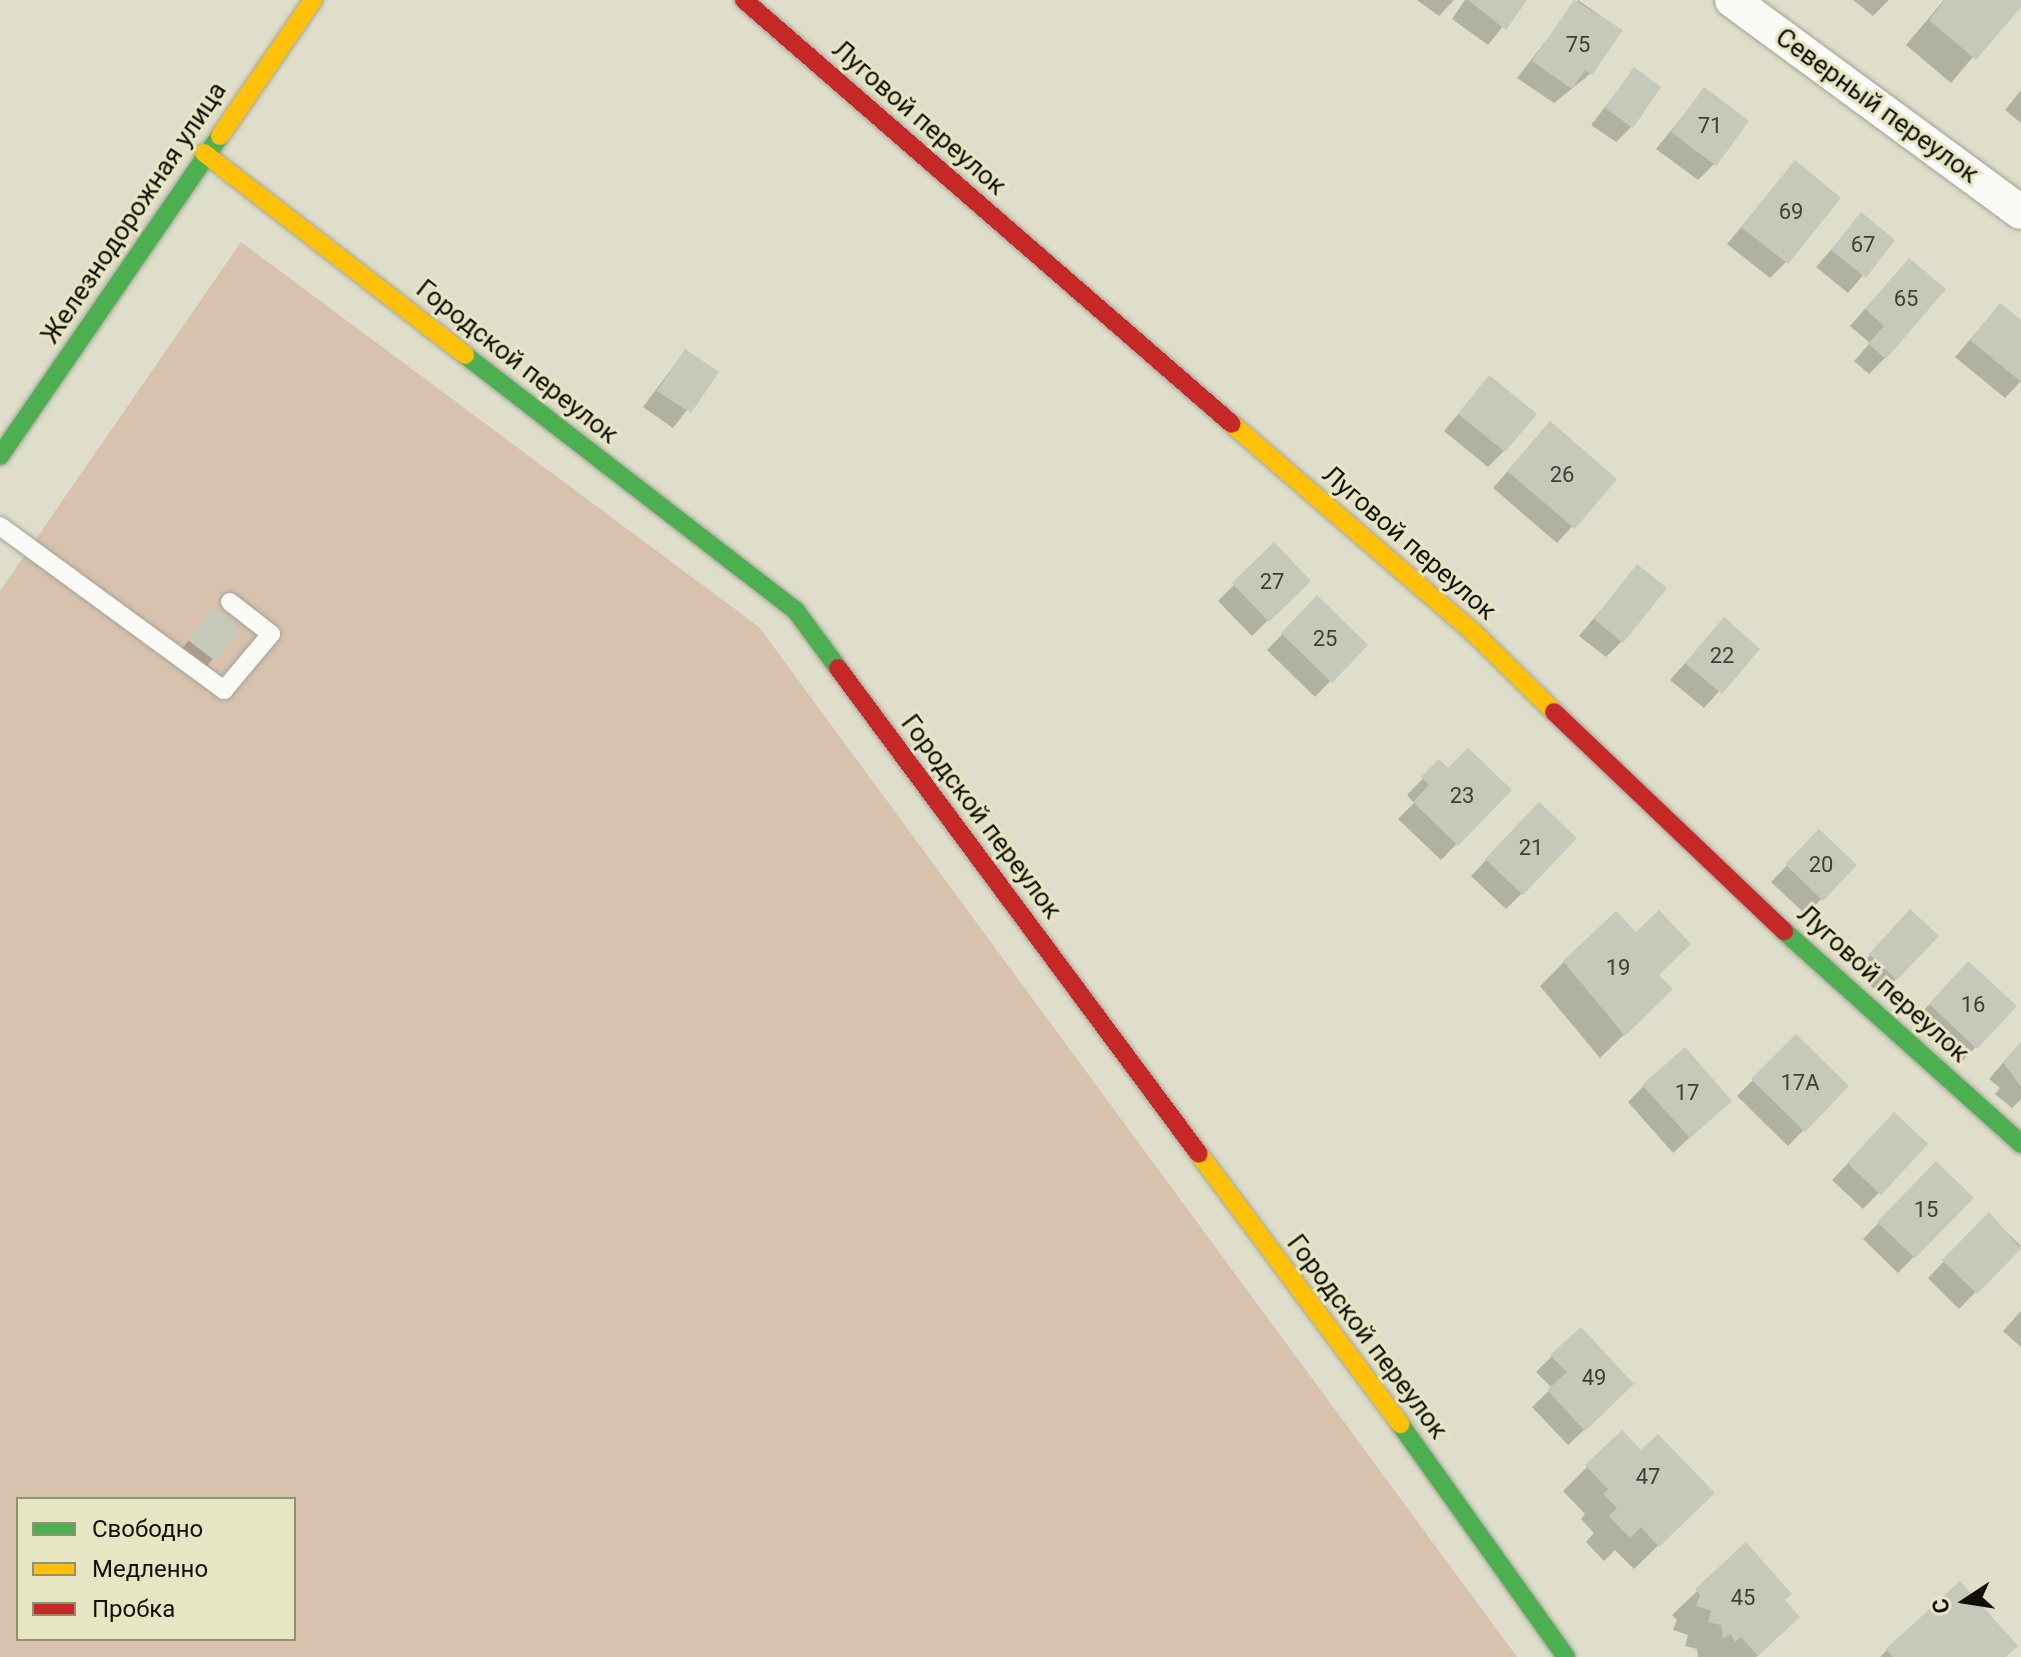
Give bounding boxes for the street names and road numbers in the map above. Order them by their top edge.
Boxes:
street label: Северный переулок [1769,22,1985,190]
street label: Луговой переулок [826,34,1012,202]
street label: Железнодорожная улица [35,76,233,350]
street label: Городской переулок [410,274,624,450]
street label: Луговой переулок [1316,459,1502,627]
street label: Городской переулок [894,709,1068,925]
street label: Луговой переулок [1791,899,1975,1069]
street label: Городской переулок [1280,1229,1454,1445]

